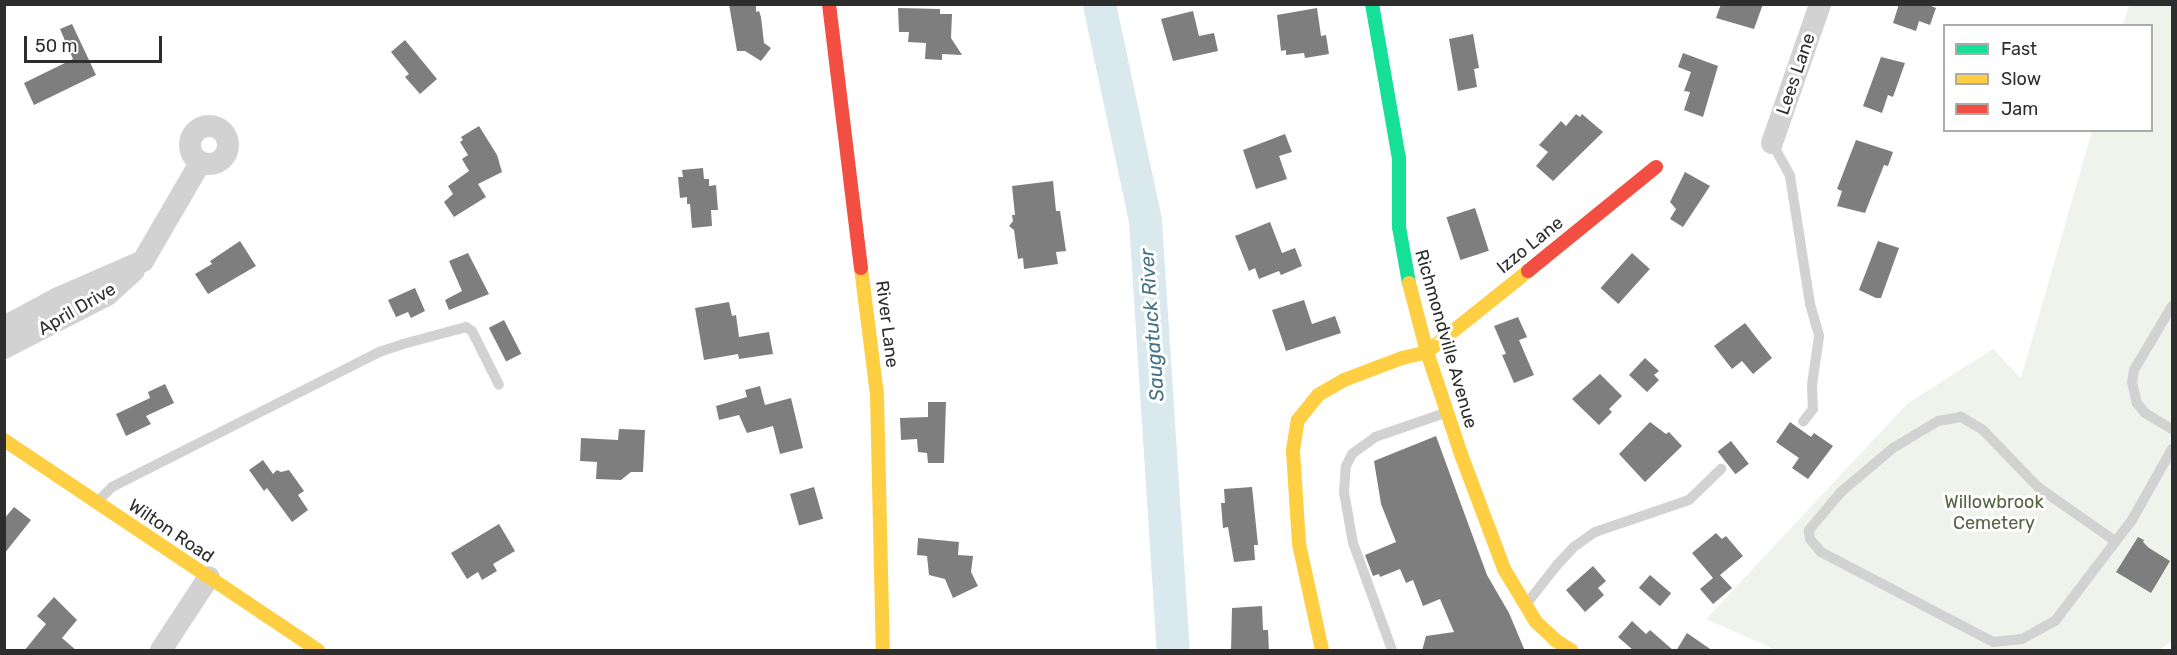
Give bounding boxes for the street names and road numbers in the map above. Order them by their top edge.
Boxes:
street label: Lees Lane [1772,30,1820,118]
street label: Izzo Lane [1493,212,1567,278]
street label: Richmondville Avenue [1410,247,1482,431]
street label: April Drive [34,278,120,340]
street label: River Lane [871,279,903,369]
street label: Wilton Road [124,495,218,567]

